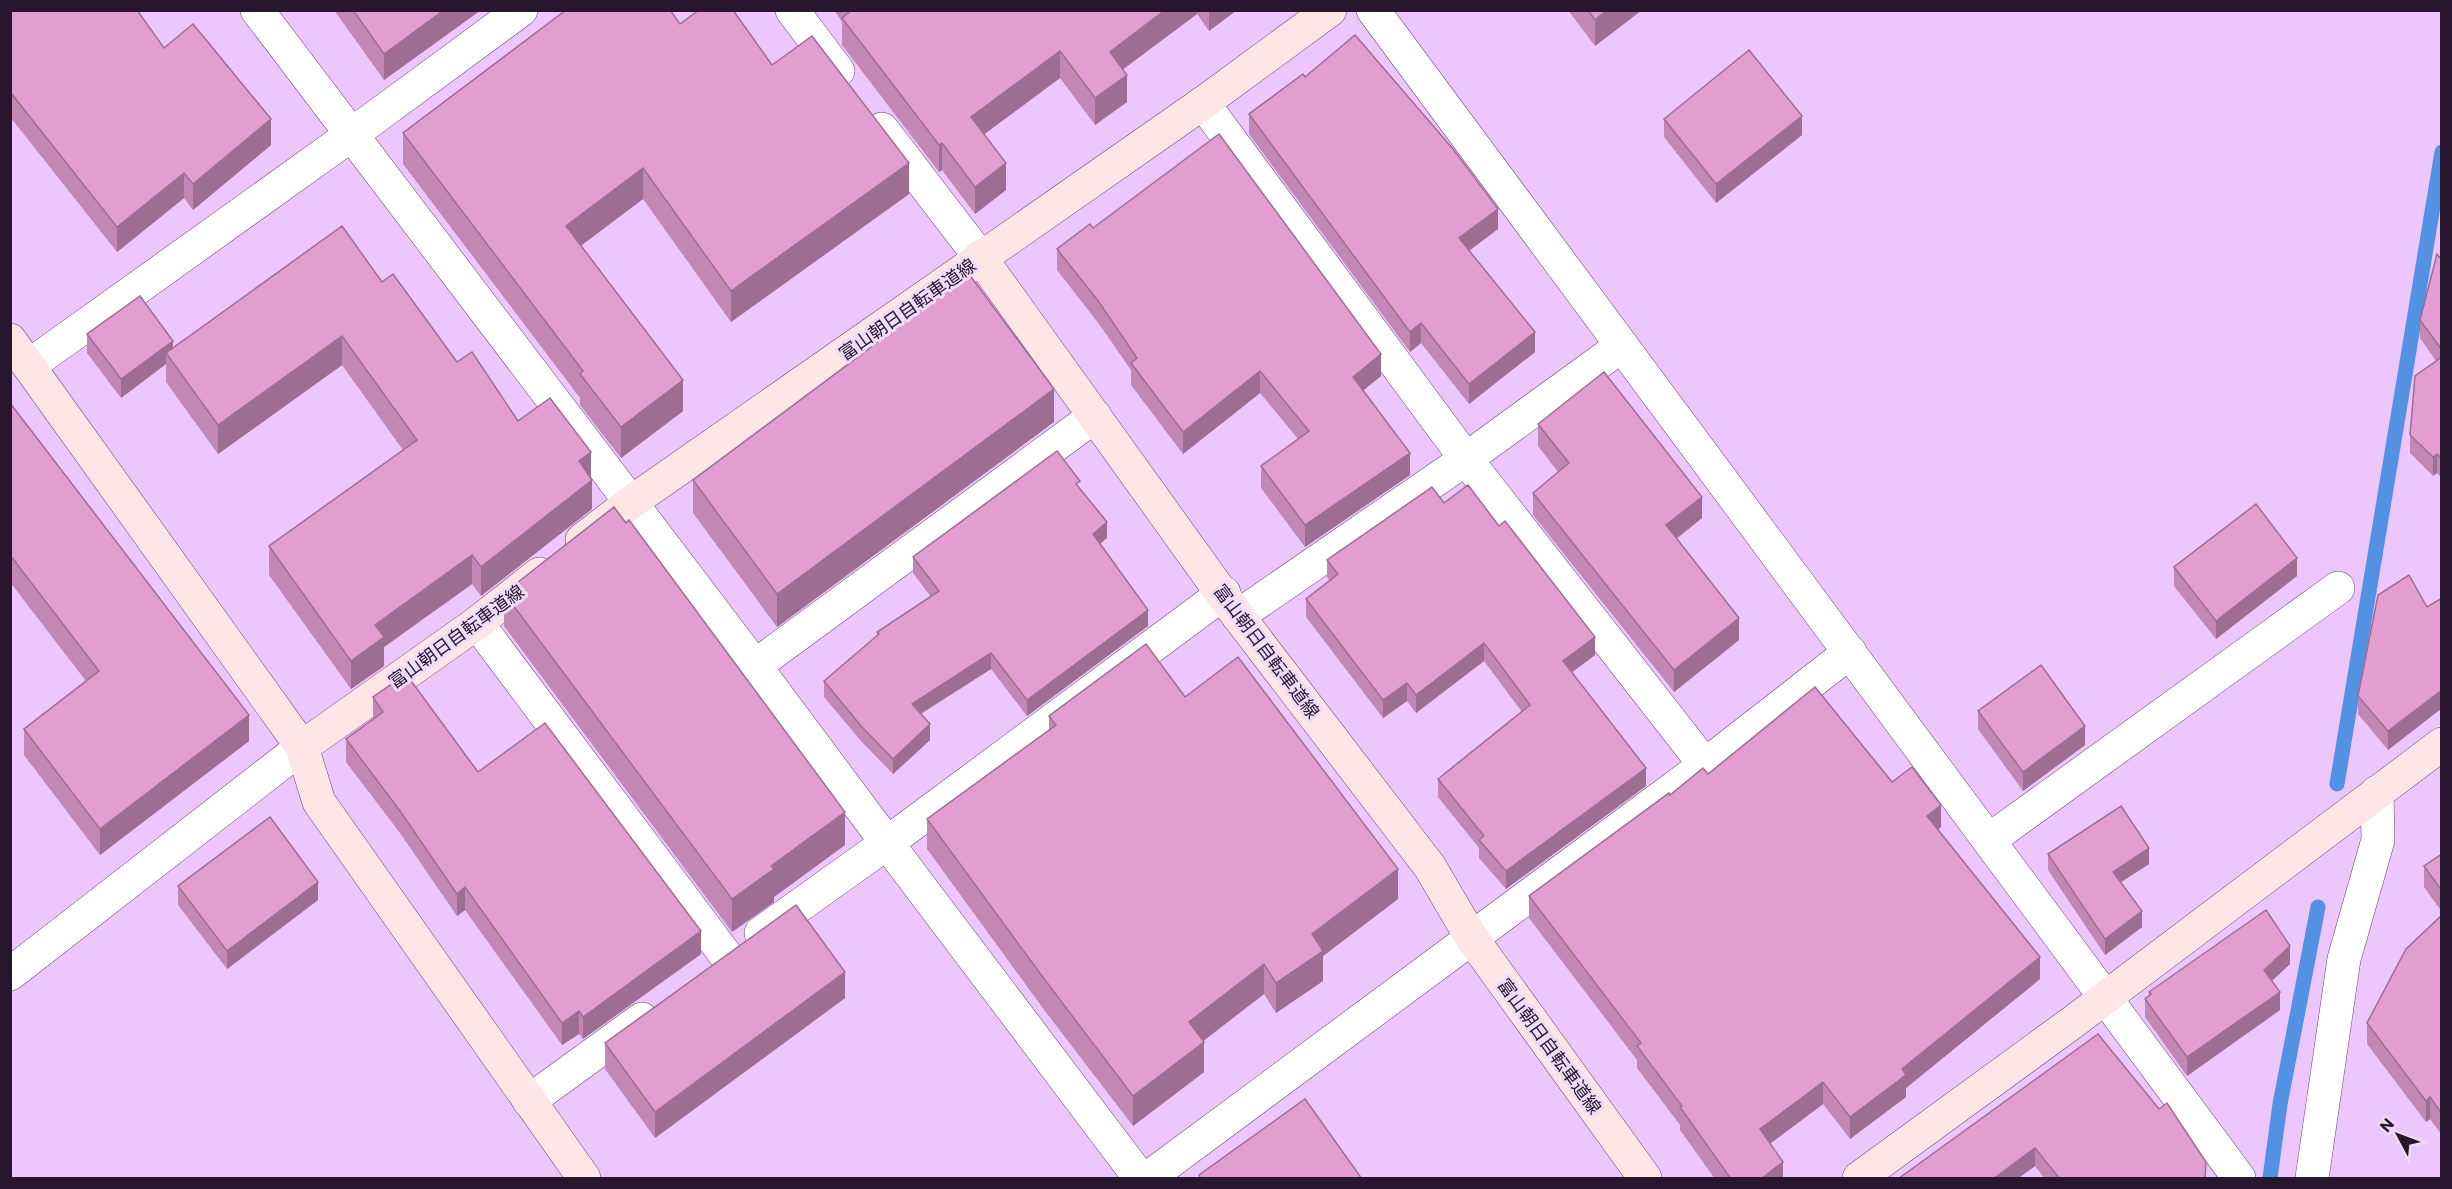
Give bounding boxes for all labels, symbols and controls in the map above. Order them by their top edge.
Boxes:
street label: 富山朝日自転車道線 [834,254,980,364]
street label: 富山朝日自転車道線 [384,579,528,693]
street label: 富山朝日自転車道線 [1209,580,1325,722]
street label: 富山朝日自転車道線 [1493,974,1607,1118]
north arrow [2368,1105,2428,1165]
text: N [2375,1114,2397,1136]

